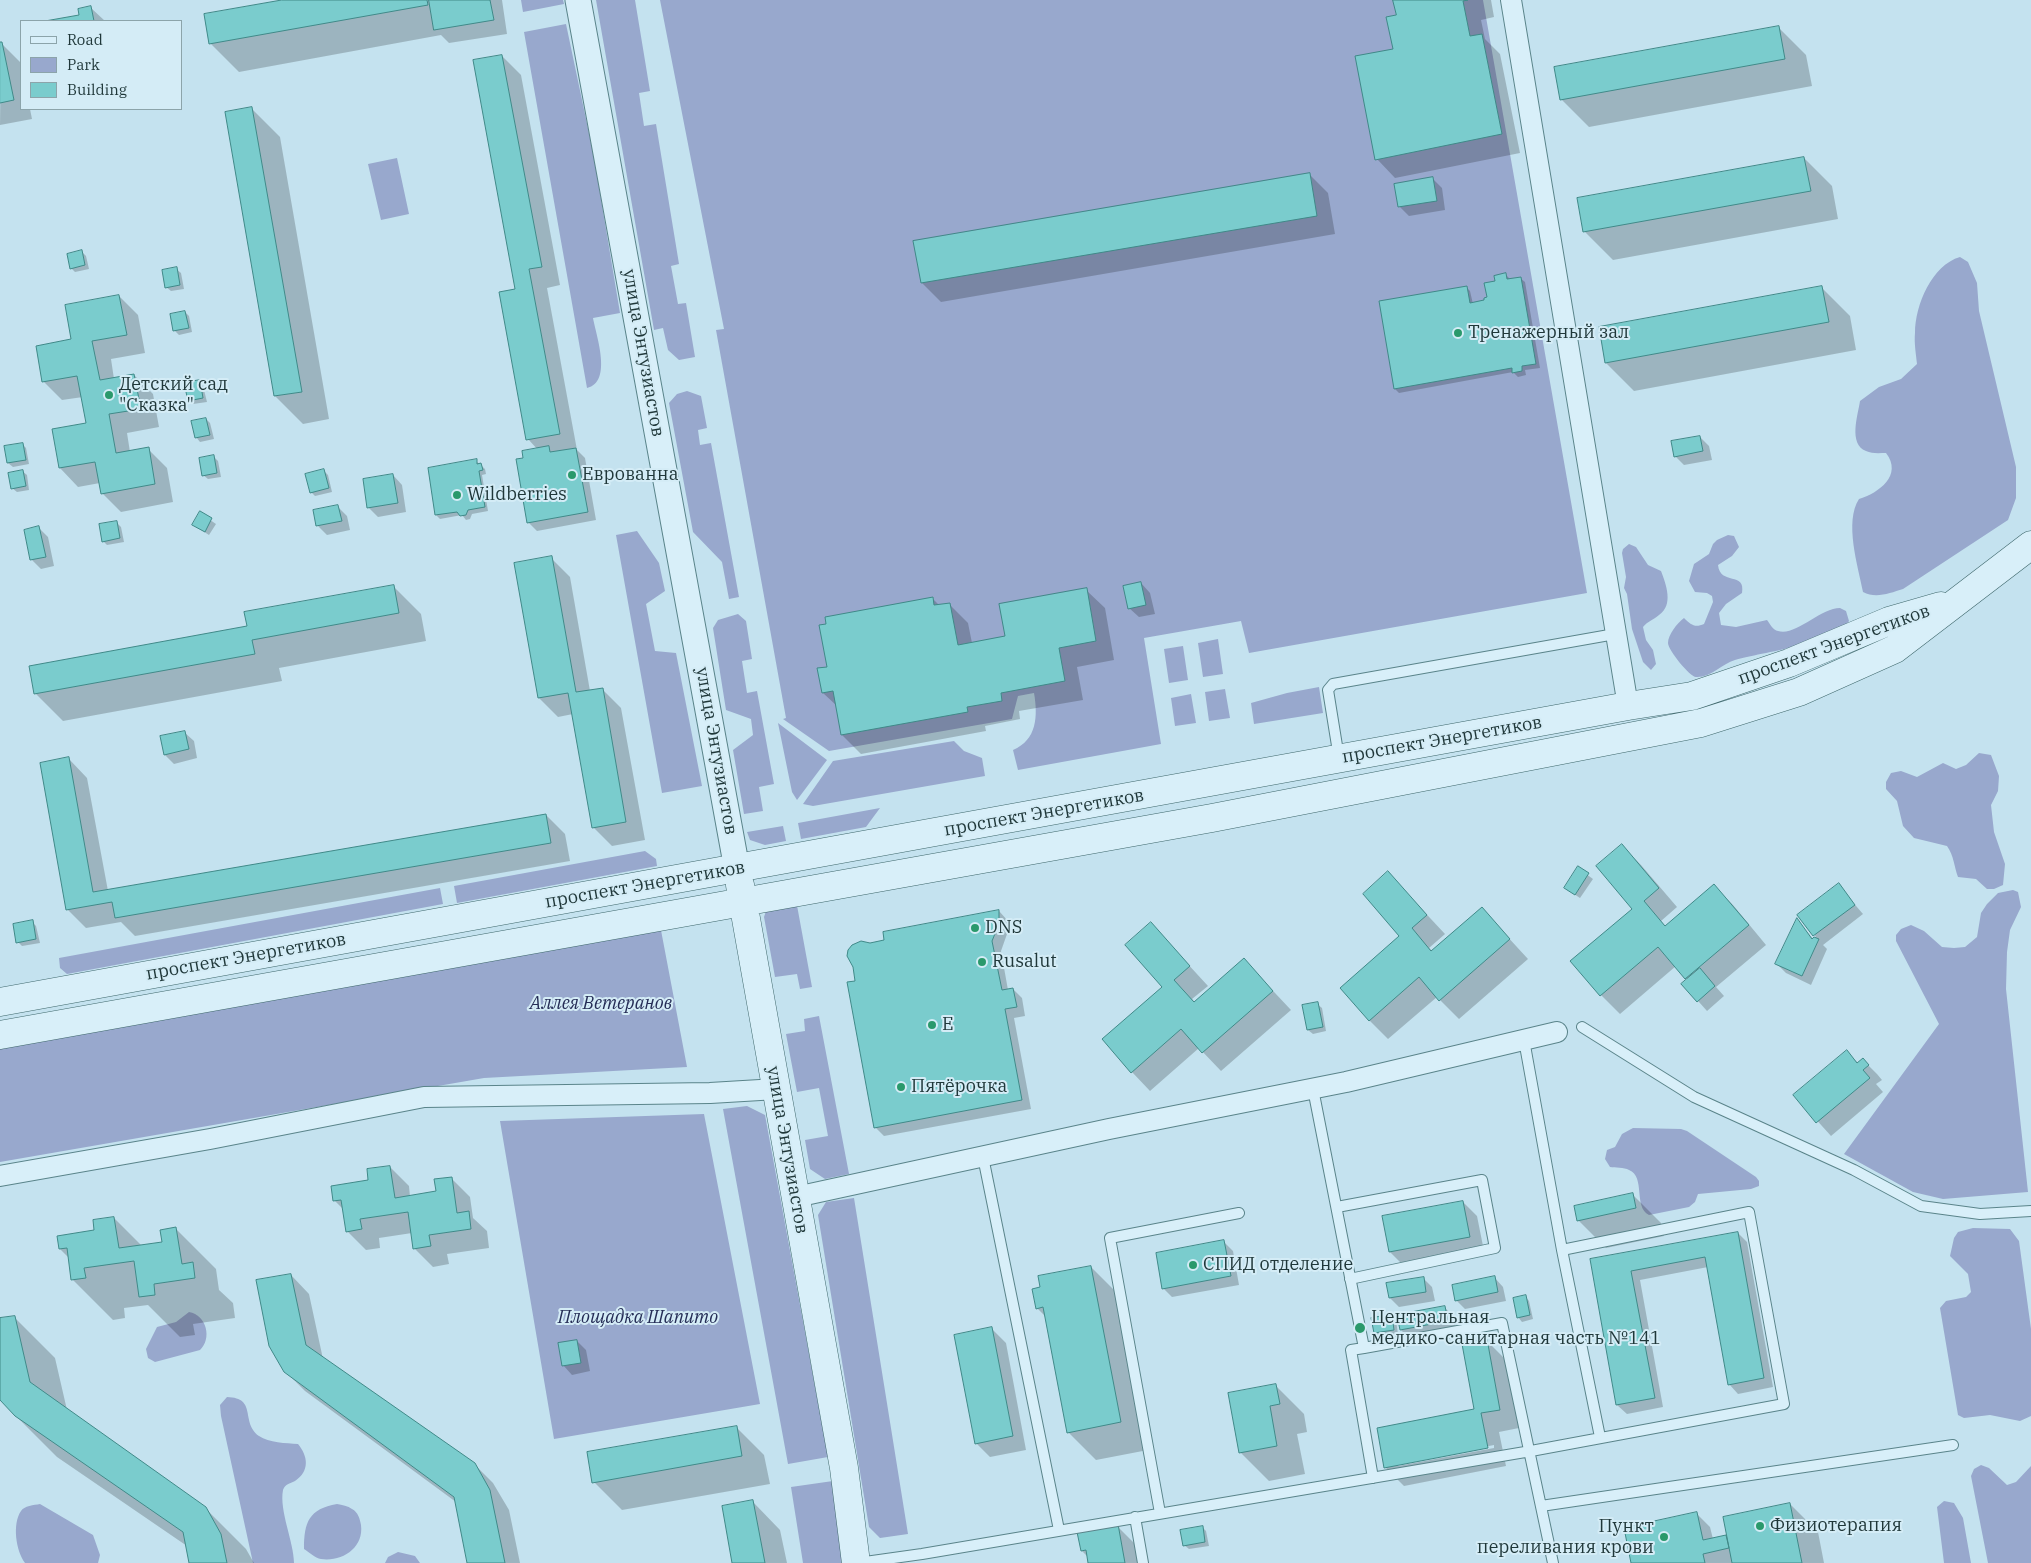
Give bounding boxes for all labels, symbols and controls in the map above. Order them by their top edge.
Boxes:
legend [20,20,182,110]
text: Road [67,30,103,49]
text: Park [67,55,100,74]
text: Building [67,80,127,99]
street label: улица Энтузиастов [618,268,668,438]
place label: Тренажерный зал [1468,322,1629,344]
marker: Тренажерный зал [1452,327,1464,339]
place label: Детский сад "Сказка" [119,374,228,416]
marker: Детский сад "Сказка" [103,389,115,401]
place label: Еврованна [582,464,679,486]
marker: Еврованна [566,469,578,481]
place label: Wildberries [467,484,567,506]
marker: Wildberries [451,489,463,501]
street label: проспект Энергетиков [1735,600,1933,690]
street label: улица Энтузиастов [691,666,741,836]
street label: проспект Энергетиков [1340,712,1544,768]
street label: проспект Энергетиков [942,785,1146,841]
street label: проспект Энергетиков [543,857,747,913]
place label: DNS [985,917,1022,939]
marker: DNS [969,922,981,934]
street label: проспект Энергетиков [144,929,348,985]
place label: Rusalut [992,951,1057,973]
marker: Rusalut [976,956,988,968]
park label: Аллея Ветеранов [530,993,672,1015]
place label: Е [942,1014,954,1036]
marker: Е [926,1019,938,1031]
street label: улица Энтузиастов [762,1065,812,1235]
place label: Пятёрочка [911,1076,1007,1098]
marker: Пятёрочка [895,1081,907,1093]
place label: СПИД отделение [1203,1254,1353,1276]
marker: СПИД отделение [1187,1259,1199,1271]
park label: Площадка Шапито [558,1307,718,1329]
place label: Центральная медико-санитарная часть №141 [1371,1307,1661,1350]
marker: Центральная медико-санитарная часть №141 [1353,1321,1367,1335]
place label: Физиотерапия [1770,1515,1902,1537]
place label: Пункт переливания крови [1477,1516,1654,1558]
marker: Физиотерапия [1754,1520,1766,1532]
marker: Пункт переливания крови [1658,1531,1670,1543]

